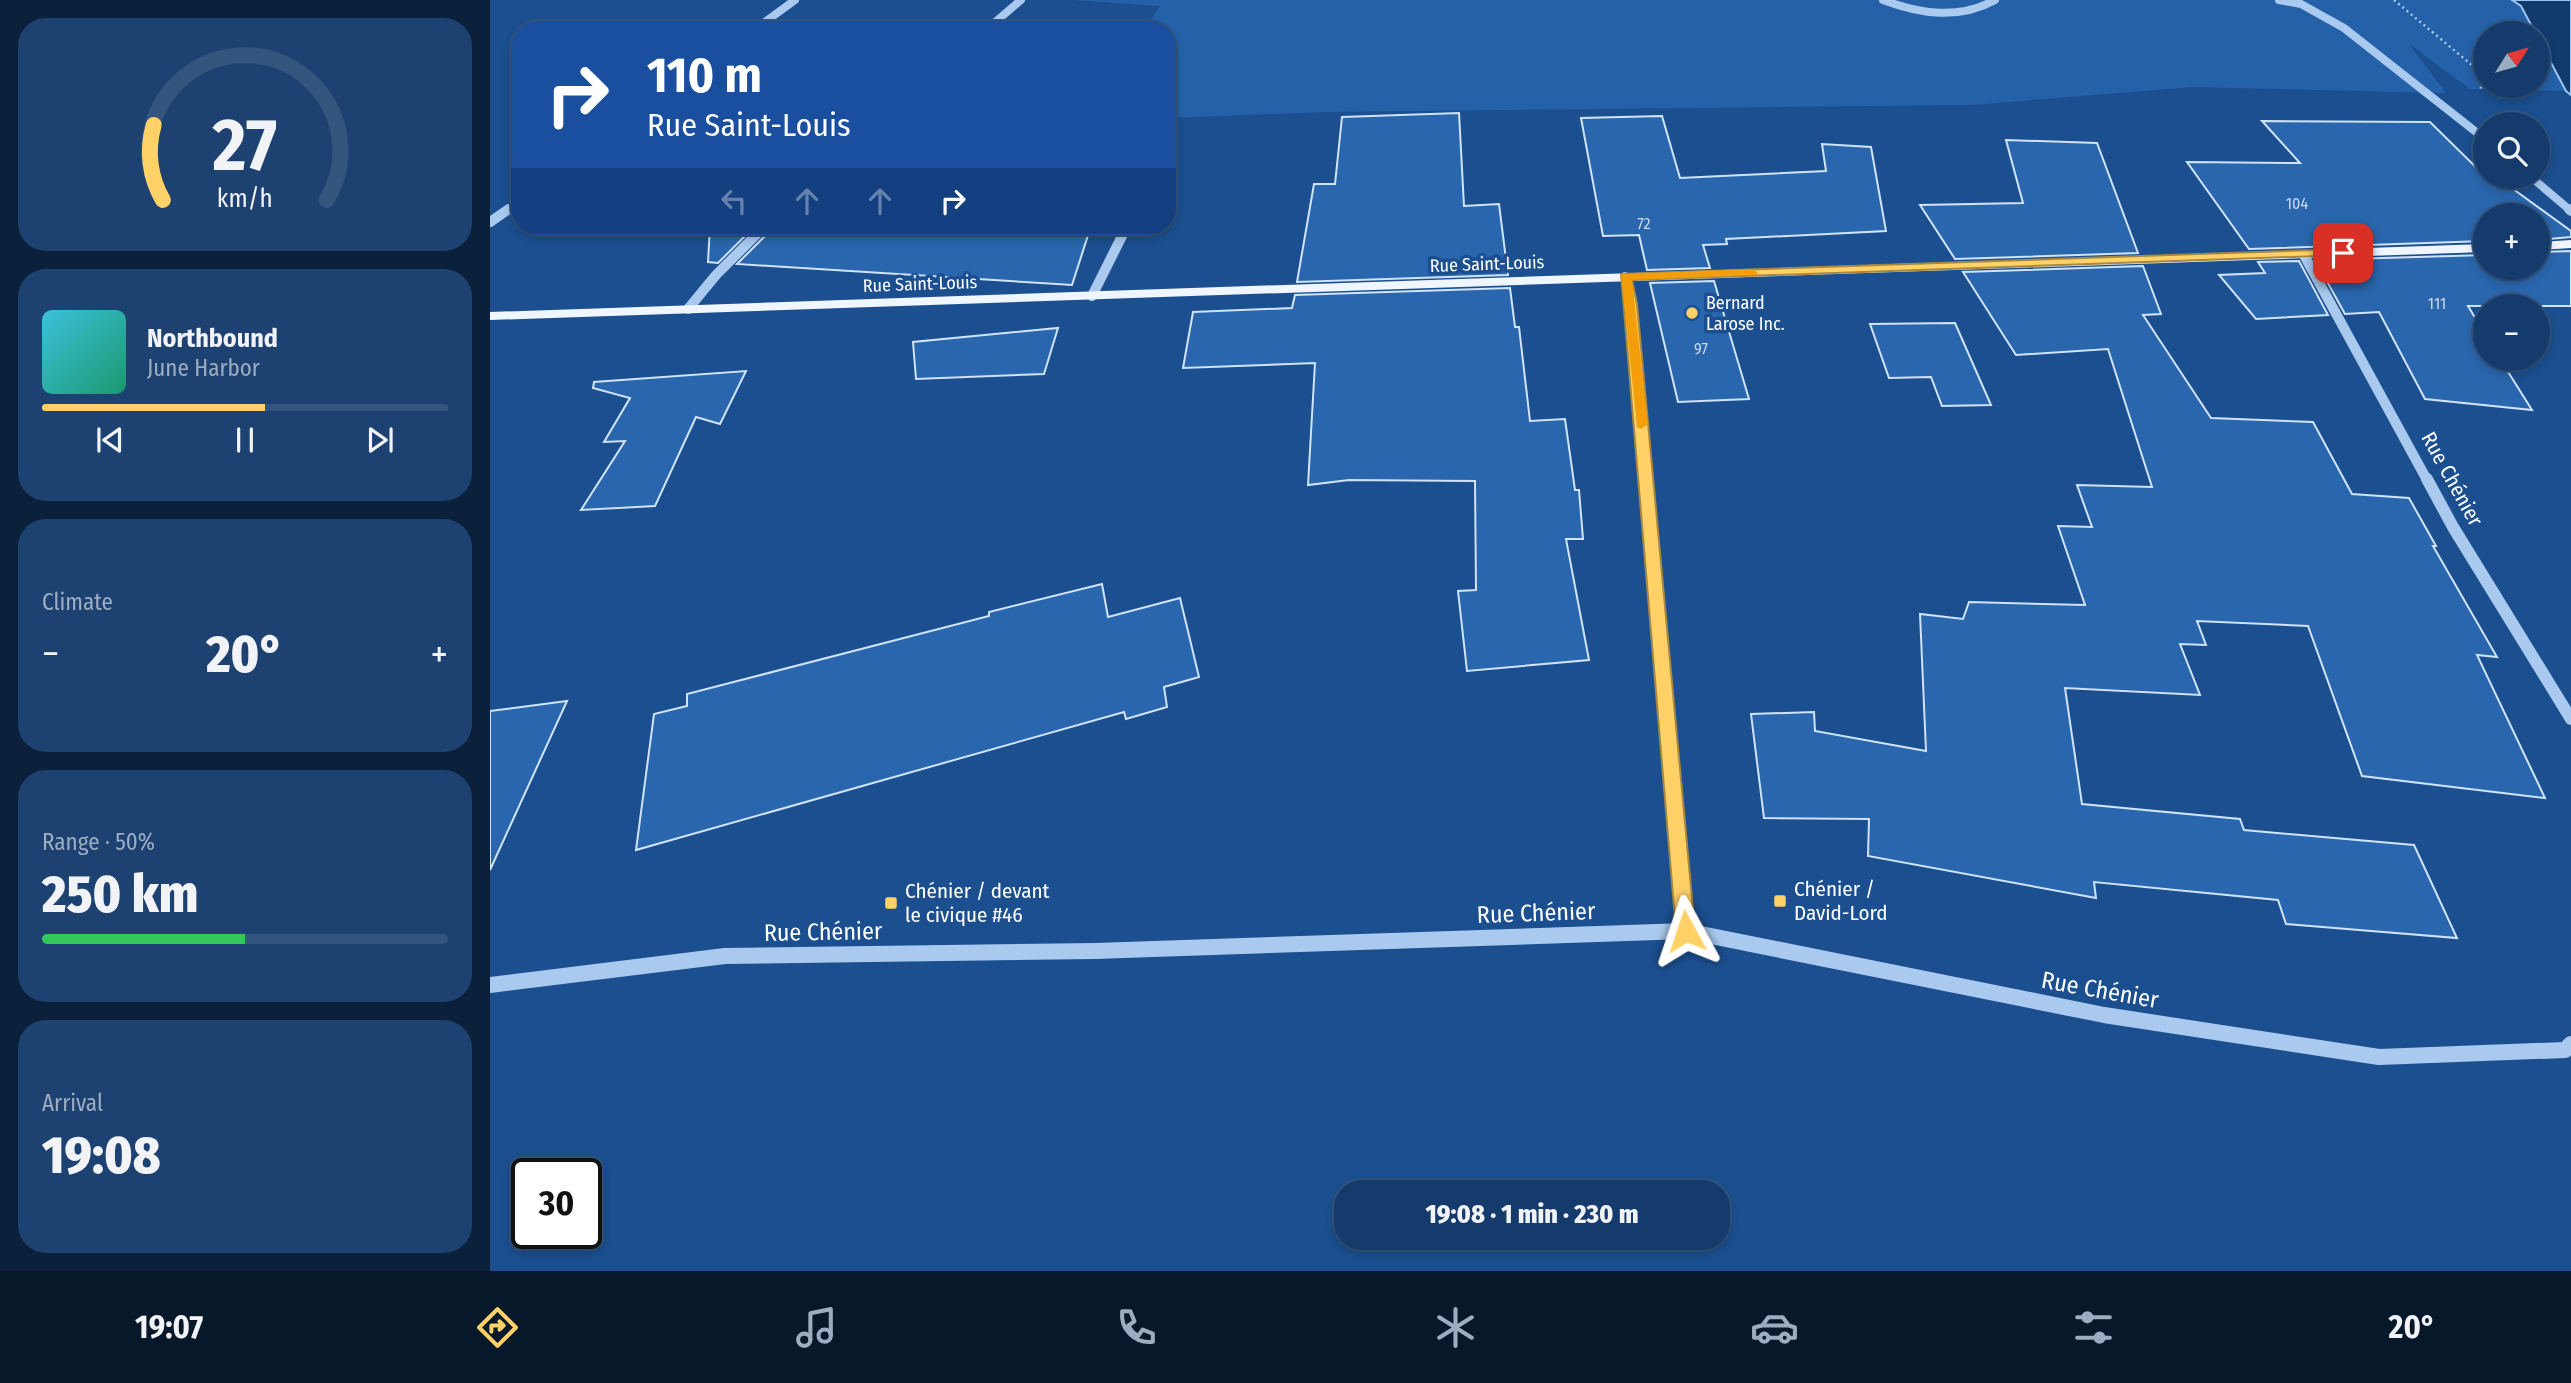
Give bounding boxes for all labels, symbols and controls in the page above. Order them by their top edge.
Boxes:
north arrow [2473,21,2550,98]
map controls [2473,21,2550,371]
text: 110 m [647,46,762,105]
icon: right [532,49,623,140]
text: 27 [212,103,277,190]
text: Rue Saint-Louis [647,106,851,144]
button: search [2473,112,2550,189]
icon: left [715,182,753,220]
icon: ahead [788,182,826,220]
icon: ahead [861,182,899,220]
icon: right [934,182,972,220]
text: km/h [217,184,273,214]
house number: 104 [2286,194,2308,213]
button: + [2473,203,2550,280]
house number: 72 [1637,214,1651,233]
pin [2313,223,2373,283]
icon: arrive [2324,234,2362,272]
street label: Rue Saint-Louis [1429,251,1545,277]
street label: Rue Saint-Louis [862,271,978,297]
place label: Bernard Larose Inc. [1706,292,1785,335]
house number: 111 [2428,294,2446,313]
button: − [2473,294,2550,371]
marker: Bernard Larose Inc. [1684,305,1700,321]
text: Northbound [147,323,278,354]
house number: 97 [1694,339,1709,358]
text: June Harbor [147,354,260,382]
icon: previous [91,421,129,459]
icon: pause [226,421,264,459]
icon: next [361,421,399,459]
street label: Rue Chénier [2415,427,2489,531]
text: Climate [42,588,113,616]
text: 20° [206,623,284,686]
text: − [42,631,59,677]
text: + [431,631,448,677]
text: Range · 50% [42,828,155,856]
text: 250 km [42,863,198,926]
place label: Chénier / David-Lord [1794,876,1888,926]
place label: Chénier / devant le civique #46 [905,878,1050,928]
marker: Chénier / David-Lord [1772,893,1788,909]
position arrow [1649,894,1723,968]
marker: Chénier / devant le civique #46 [883,895,899,911]
street label: Rue Chénier [1476,897,1596,929]
street label: Rue Chénier [764,917,883,947]
street label: Rue Chénier [2039,966,2161,1014]
text: Arrival [42,1089,103,1117]
text: 19:08 [42,1124,161,1187]
speed limit sign: 30 [511,1158,602,1249]
text: 19:08 · 1 min · 230 m [1426,1199,1638,1230]
icon: directions [473,1303,522,1352]
icon: music [792,1303,841,1352]
icon: phone [1112,1303,1161,1352]
icon: climate [1431,1303,1480,1352]
icon: car [1750,1303,1799,1352]
icon: filters [2069,1303,2118,1352]
text: 19:07 [135,1308,203,1346]
text: 20° [2389,1308,2436,1346]

